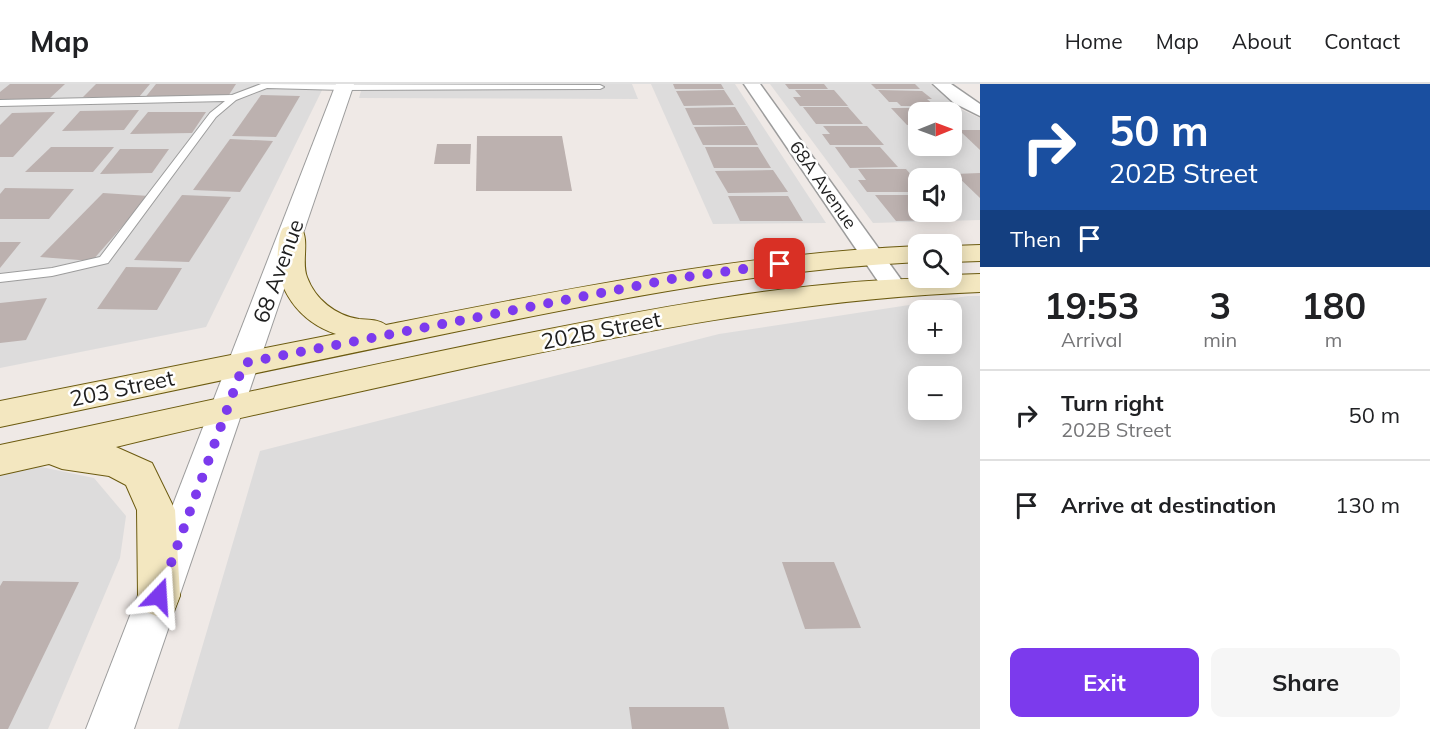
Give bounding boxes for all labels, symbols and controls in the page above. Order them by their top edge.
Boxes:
text: Map [30,24,89,59]
text: Home [1065,28,1123,54]
text: Map [1156,28,1199,54]
text: About [1232,28,1291,54]
text: Contact [1324,28,1400,54]
north arrow [908,102,962,156]
map controls [908,102,962,420]
text: 50 m [1109,104,1209,157]
icon: right [1010,108,1088,186]
street label: 68A Avenue [785,136,862,233]
text: 202B Street [1109,156,1258,190]
button: sound [908,168,962,222]
street label: 68 Avenue [246,215,310,327]
icon: arrive [1073,222,1106,255]
text: Then [1010,225,1061,253]
button: search [908,234,962,288]
pin [754,238,805,289]
icon: arrive [763,247,796,280]
text: 19:53 [1044,283,1139,328]
text: 3 [1209,283,1231,328]
text: 180 [1301,283,1366,328]
button: + [908,300,962,354]
street label: 202B Street [539,305,663,355]
text: Arrival [1061,327,1122,352]
text: min [1203,327,1237,352]
text: m [1325,327,1342,352]
street label: 203 Street [67,363,177,413]
button: − [908,366,962,420]
text: Turn right [1061,389,1164,417]
icon: right [1010,399,1043,432]
text: 50 m [1349,401,1400,429]
text: 202B Street [1061,417,1171,442]
icon: arrive [1010,489,1043,522]
text: Arrive at destination [1061,491,1276,519]
text: 130 m [1335,491,1400,519]
position arrow [127,564,191,628]
button: Exit [1010,648,1199,717]
button: Share [1211,648,1400,717]

